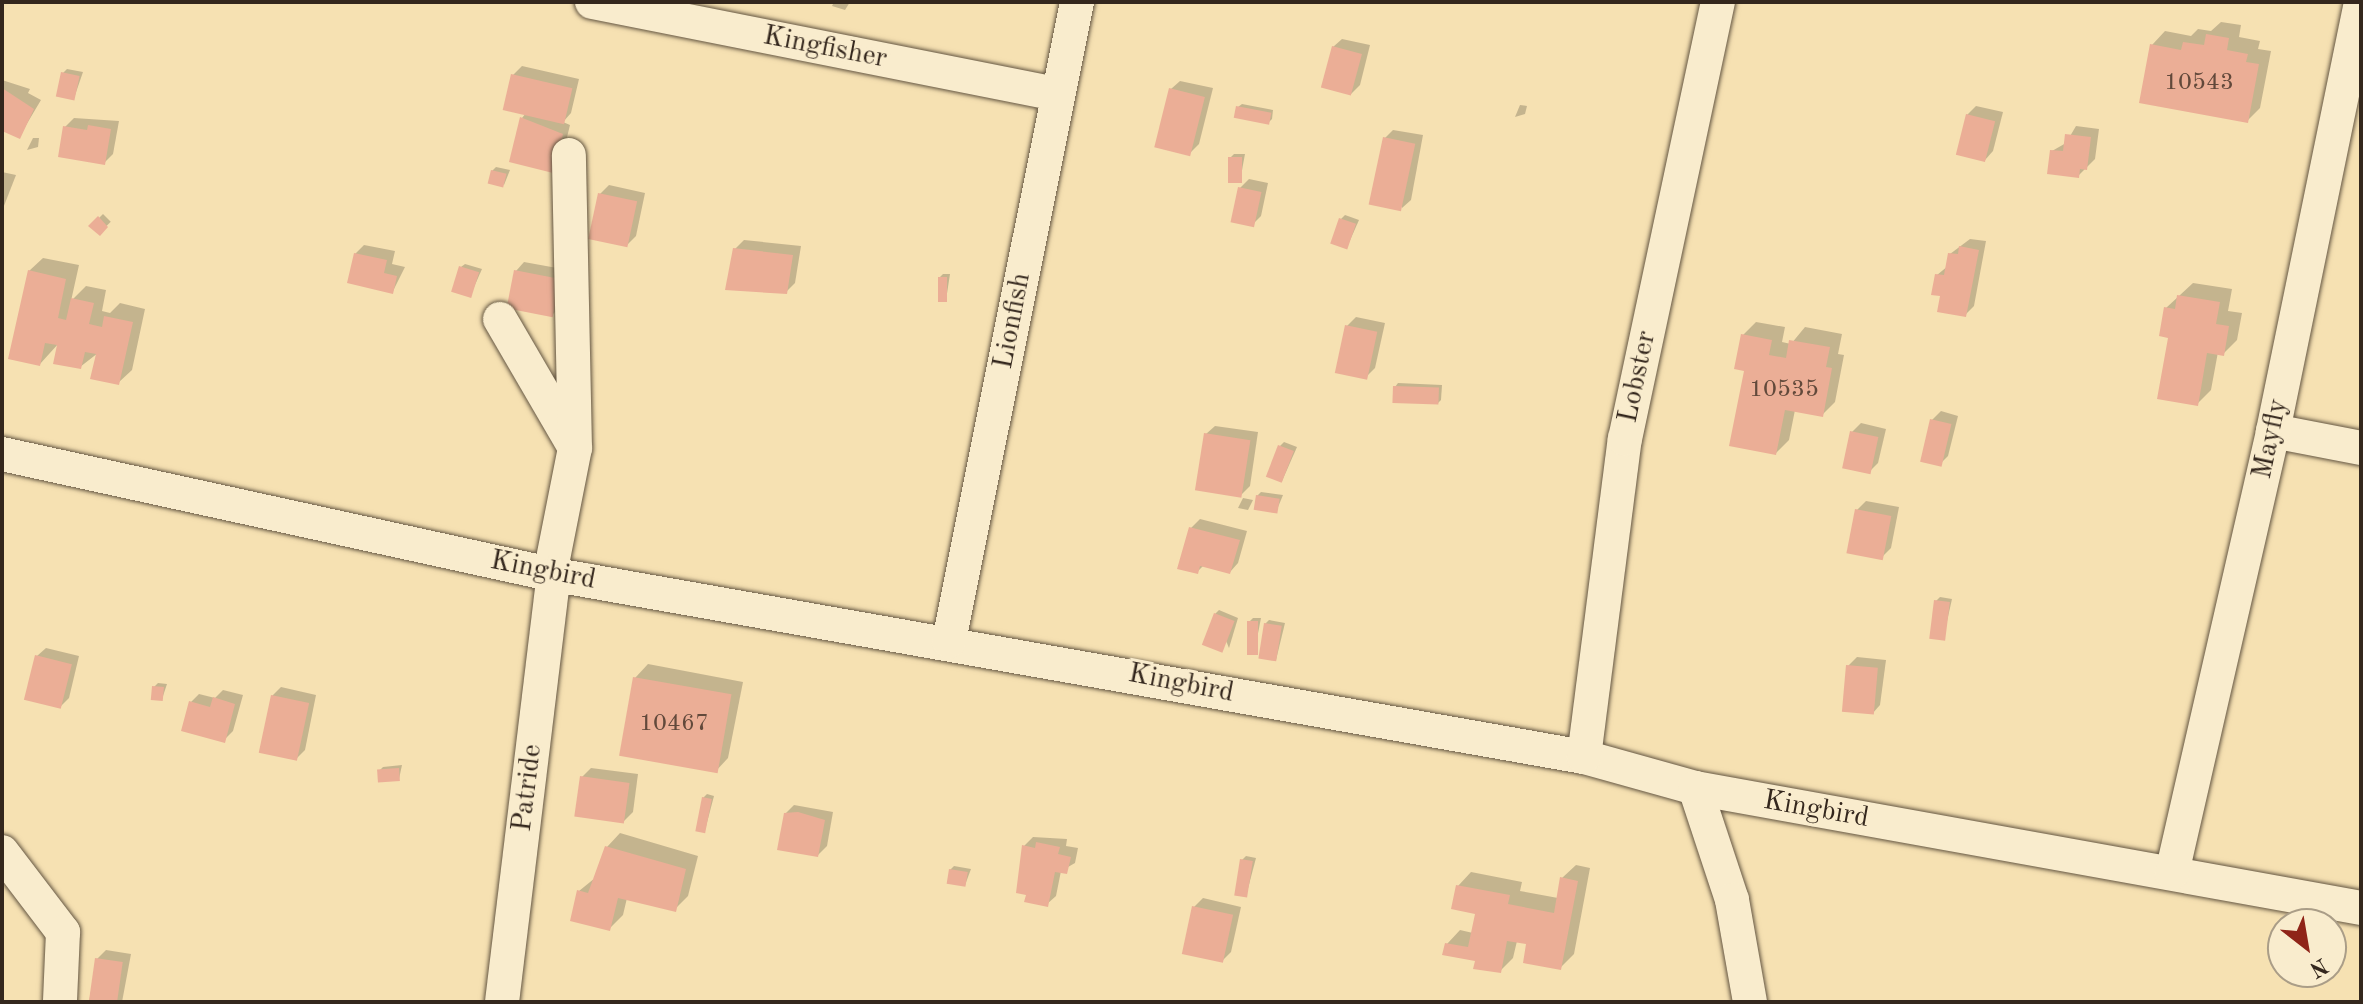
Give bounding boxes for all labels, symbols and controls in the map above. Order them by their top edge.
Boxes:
street label: Kingfisher [760,20,890,76]
house number: 10543 [2164,70,2234,98]
street label: Lionfish [987,270,1039,372]
street label: Lobster [1612,328,1664,426]
house number: 10535 [1749,377,1819,405]
street label: Mayfly [2246,396,2296,482]
street label: Kingbird [487,544,599,598]
street label: Kingbird [1125,657,1237,711]
house number: 10467 [639,711,709,739]
street label: Patride [506,742,550,834]
street label: Kingbird [1760,784,1872,836]
north arrow [2267,908,2347,988]
text: N [2305,953,2331,981]

